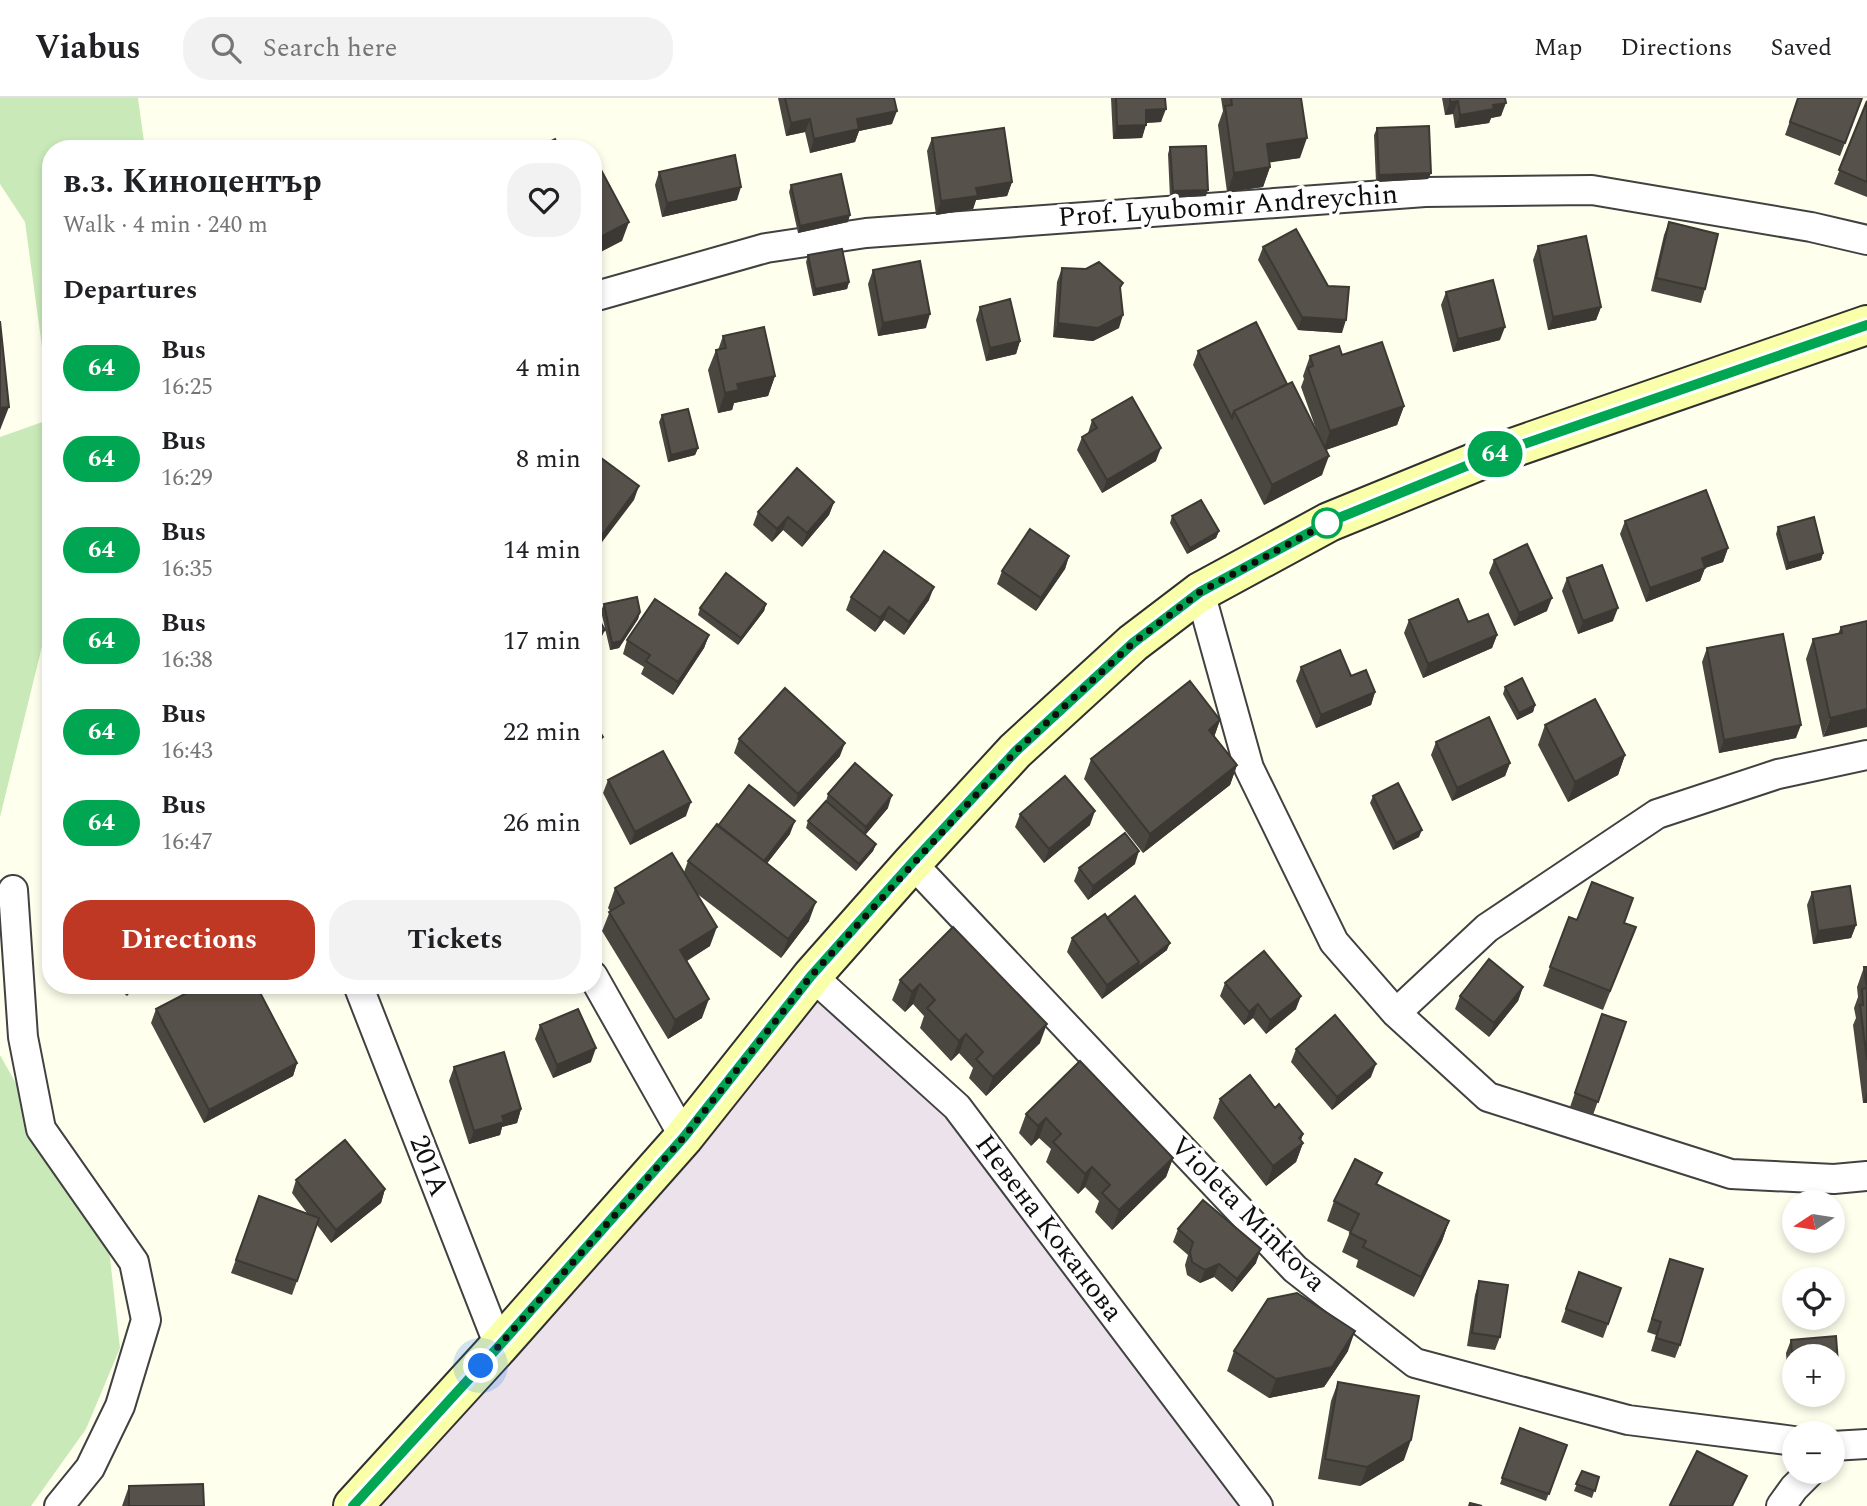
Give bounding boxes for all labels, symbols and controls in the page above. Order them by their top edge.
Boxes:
search box [183,17,673,80]
text: Viabus [35,23,141,73]
text: Search here [263,28,397,68]
icon: search [207,29,245,67]
text: Map [1534,30,1582,66]
text: Directions [1620,30,1732,66]
text: Saved [1770,30,1832,66]
text: в.з. Киноцентър [63,157,322,207]
button: heart [507,163,581,237]
street label: Prof. Lyubomir Andreychin [1056,173,1400,239]
text: Walk · 4 min · 240 m [63,208,268,243]
text: Departures [63,270,197,310]
text: Bus [161,330,206,370]
text: 4 min [516,348,581,388]
text: 64 [88,350,115,386]
text: 16:25 [161,370,213,405]
text: Bus [161,421,206,461]
line badge: 64 [1464,431,1526,477]
text: 64 [1482,436,1508,472]
text: 8 min [516,439,581,479]
text: 64 [88,441,115,477]
text: 16:29 [161,461,213,496]
unlabelled marker [1312,508,1342,538]
text: Bus [161,512,206,552]
text: 14 min [503,530,581,570]
text: 64 [88,532,115,568]
text: 16:35 [161,552,213,587]
text: Bus [161,603,206,643]
text: 17 min [503,621,581,661]
text: 64 [88,623,115,659]
text: 16:38 [161,643,213,678]
text: Bus [161,694,206,734]
text: 22 min [503,712,581,752]
text: 64 [88,714,115,750]
text: 16:43 [161,734,213,769]
text: Bus [161,785,206,825]
text: 26 min [503,803,581,843]
text: 64 [88,805,115,841]
text: 16:47 [161,825,213,860]
button: Directions [63,900,315,980]
button: Tickets [329,900,581,980]
street label: Невена Коканова [964,1125,1134,1331]
street label: Violeta Minkova [1160,1126,1336,1302]
street label: 201А [398,1129,460,1203]
north arrow [1782,1190,1844,1253]
map controls [1782,1190,1845,1484]
button: locate [1782,1267,1845,1330]
button: + [1782,1344,1845,1407]
your location [463,1348,498,1383]
button: − [1782,1421,1845,1484]

